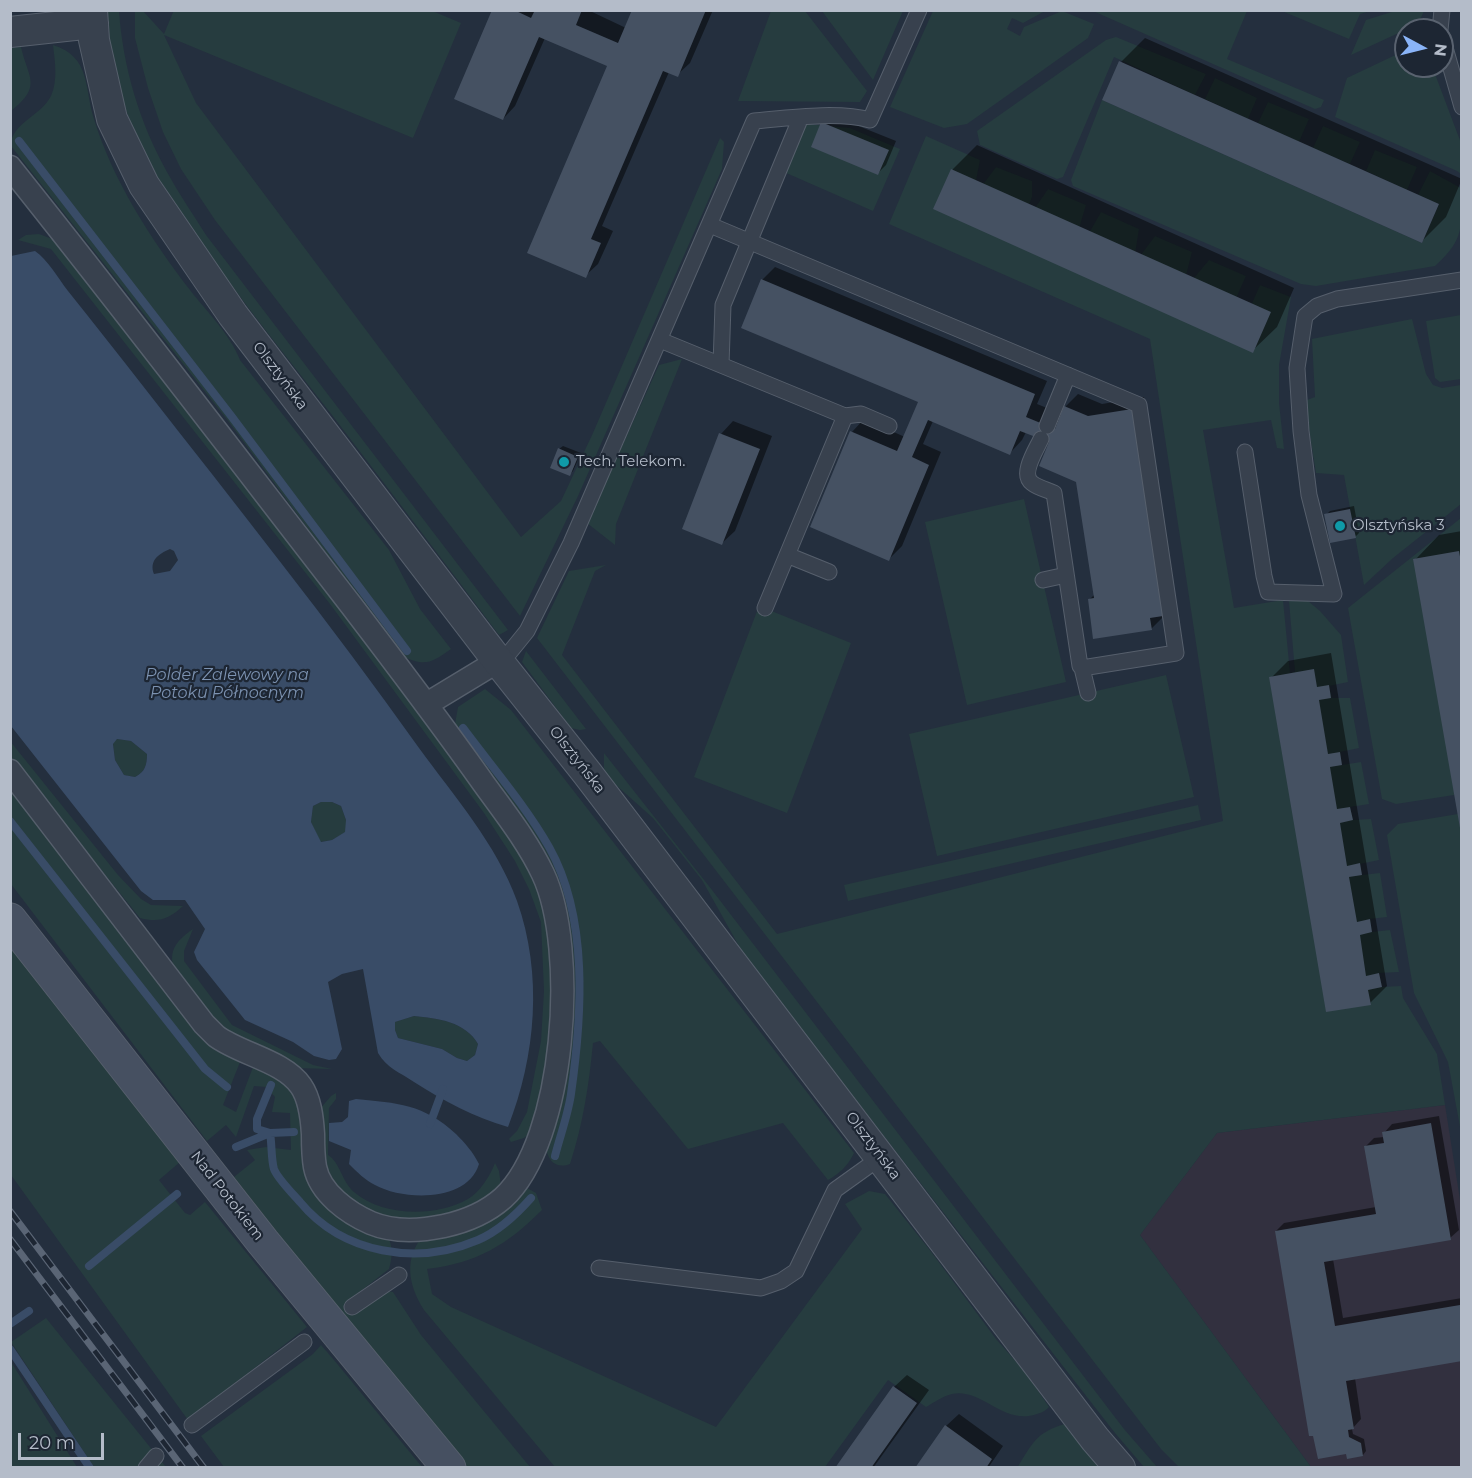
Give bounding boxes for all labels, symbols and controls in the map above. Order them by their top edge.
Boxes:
north arrow [1394,18,1454,78]
text: N [1430,42,1451,58]
street label: Olsztyńska [249,338,311,414]
place label: Tech. Telekom. [576,453,686,471]
marker: Tech. Telekom. [557,455,571,469]
place label: Olsztyńska 3 [1352,517,1445,535]
marker: Olsztyńska 3 [1333,519,1347,533]
water label: Polder Zalewowy na Potoku Północnym [145,665,309,703]
street label: Olsztyńska [545,723,609,797]
street label: Olsztyńska [842,1108,904,1184]
street label: Nad Potokiem [187,1148,267,1244]
scale bar [21,1421,106,1459]
text: 20 m [29,1432,75,1454]

